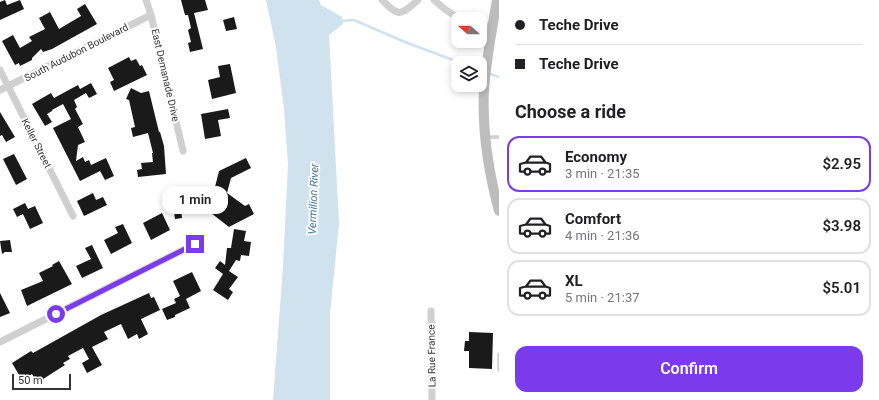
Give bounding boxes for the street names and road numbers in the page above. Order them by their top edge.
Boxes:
street label: South Audubon Boulevard [22,21,130,83]
street label: East Demanade Drive [149,28,182,123]
street label: Keller Street [19,117,54,170]
street label: La Rue France [425,324,438,388]

